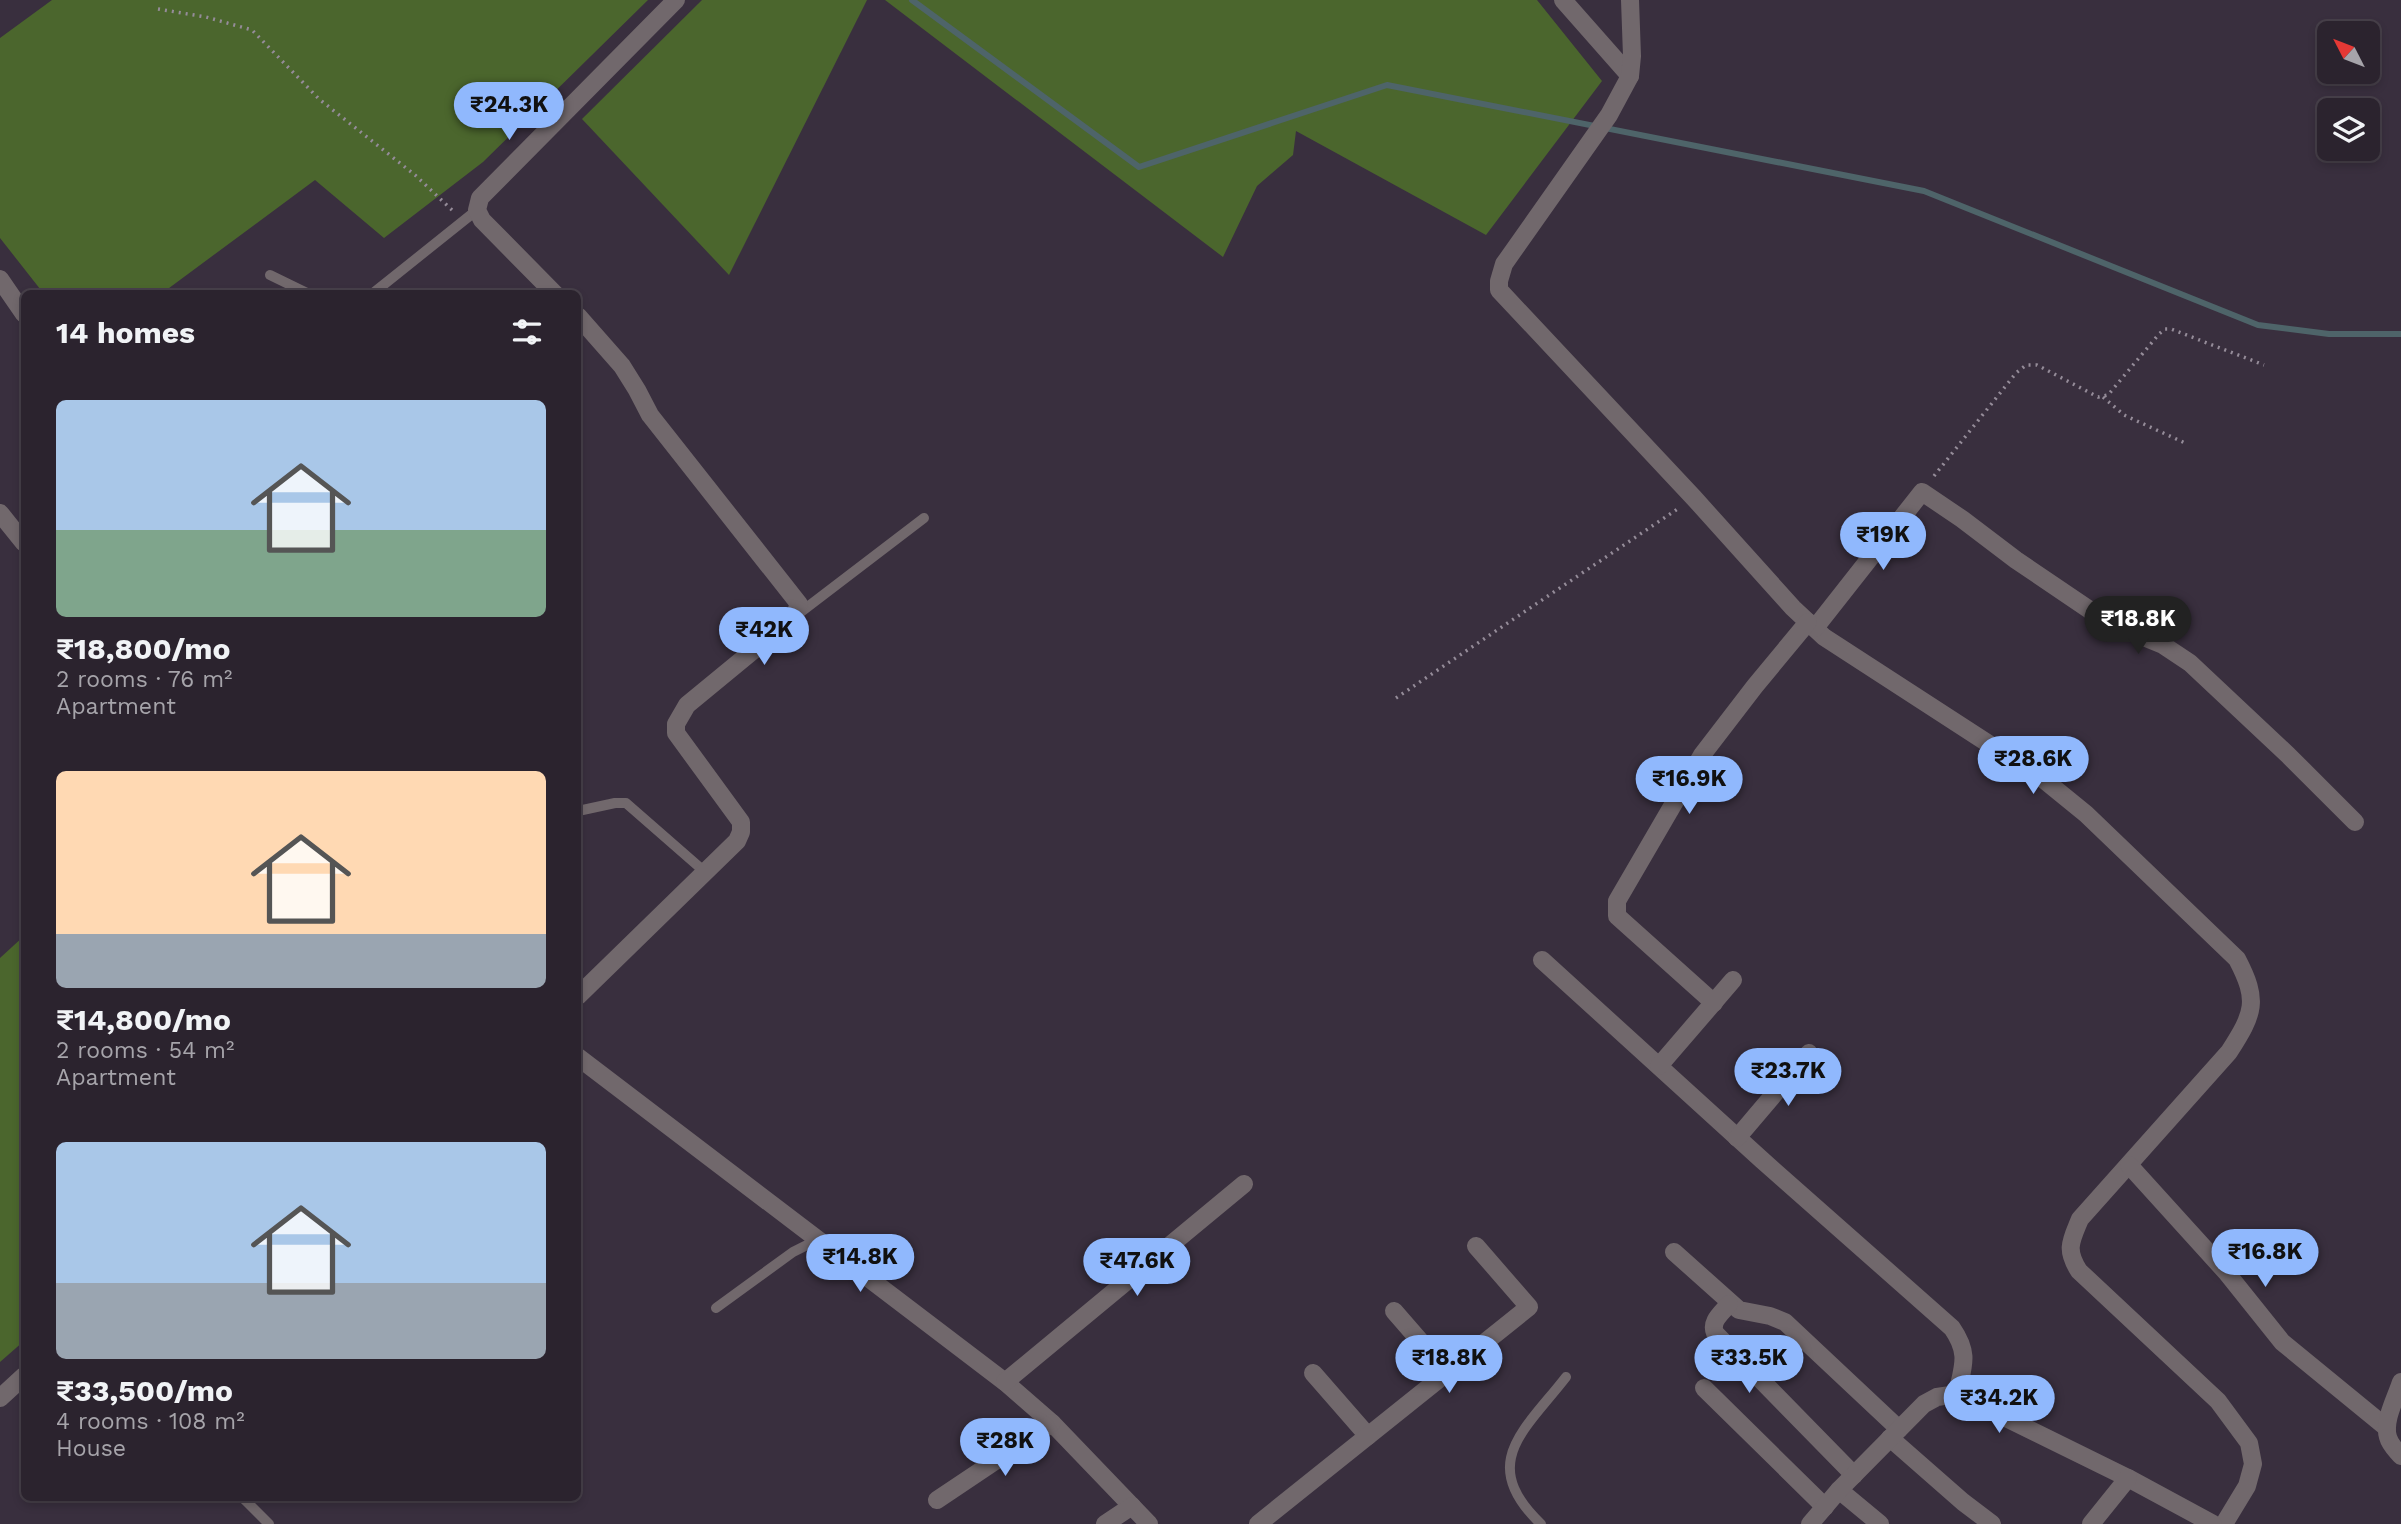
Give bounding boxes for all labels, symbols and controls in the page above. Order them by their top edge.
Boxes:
north arrow [2317,21,2380,84]
map controls [2317,21,2380,161]
pin: ₹24.3K [452,82,566,142]
text: ₹24.3K [470,91,548,118]
button: layers [2317,98,2380,161]
icon: filters [508,313,546,351]
text: 14 homes [56,315,195,350]
icon: home [238,445,364,571]
pin: ₹19K [1842,512,1924,572]
text: ₹19K [1856,521,1910,548]
pin: ₹18.8K [2081,596,2195,656]
text: ₹18.8K [2100,605,2176,632]
pin: ₹42K [723,608,805,667]
text: ₹42K [735,616,793,643]
text: ₹18,800/mo [56,631,230,666]
text: 2 rooms · 76 m² [56,666,232,693]
text: Apartment [56,693,176,720]
pin: ₹28.6K [1976,736,2090,796]
text: ₹28.6K [1994,745,2072,772]
pin: ₹16.9K [1632,756,1746,816]
text: ₹16.9K [1652,765,1726,792]
icon: home [238,816,364,942]
text: ₹14,800/mo [56,1002,231,1037]
text: 2 rooms · 54 m² [56,1037,234,1064]
pin: ₹23.7K [1731,1048,1845,1108]
text: ₹23.7K [1750,1057,1826,1084]
text: Apartment [56,1064,176,1091]
icon: home [238,1187,364,1313]
pin: ₹16.8K [2208,1230,2322,1289]
pin: ₹14.8K [803,1234,917,1294]
pin: ₹47.6K [1080,1238,1194,1298]
text: ₹16.8K [2228,1238,2302,1265]
text: ₹14.8K [822,1243,898,1270]
text: ₹47.6K [1099,1247,1175,1274]
pin: ₹18.8K [1392,1336,1506,1395]
pin: ₹33.5K [1692,1336,1806,1395]
text: ₹18.8K [1411,1344,1487,1371]
text: ₹33.5K [1710,1344,1788,1371]
text: ₹33,500/mo [56,1373,233,1408]
pin: ₹34.2K [1942,1376,2056,1435]
text: ₹34.2K [1960,1384,2038,1411]
text: 4 rooms · 108 m² [56,1408,245,1435]
pin: ₹28K [964,1418,1046,1478]
text: ₹28K [976,1427,1034,1454]
text: House [56,1435,126,1462]

